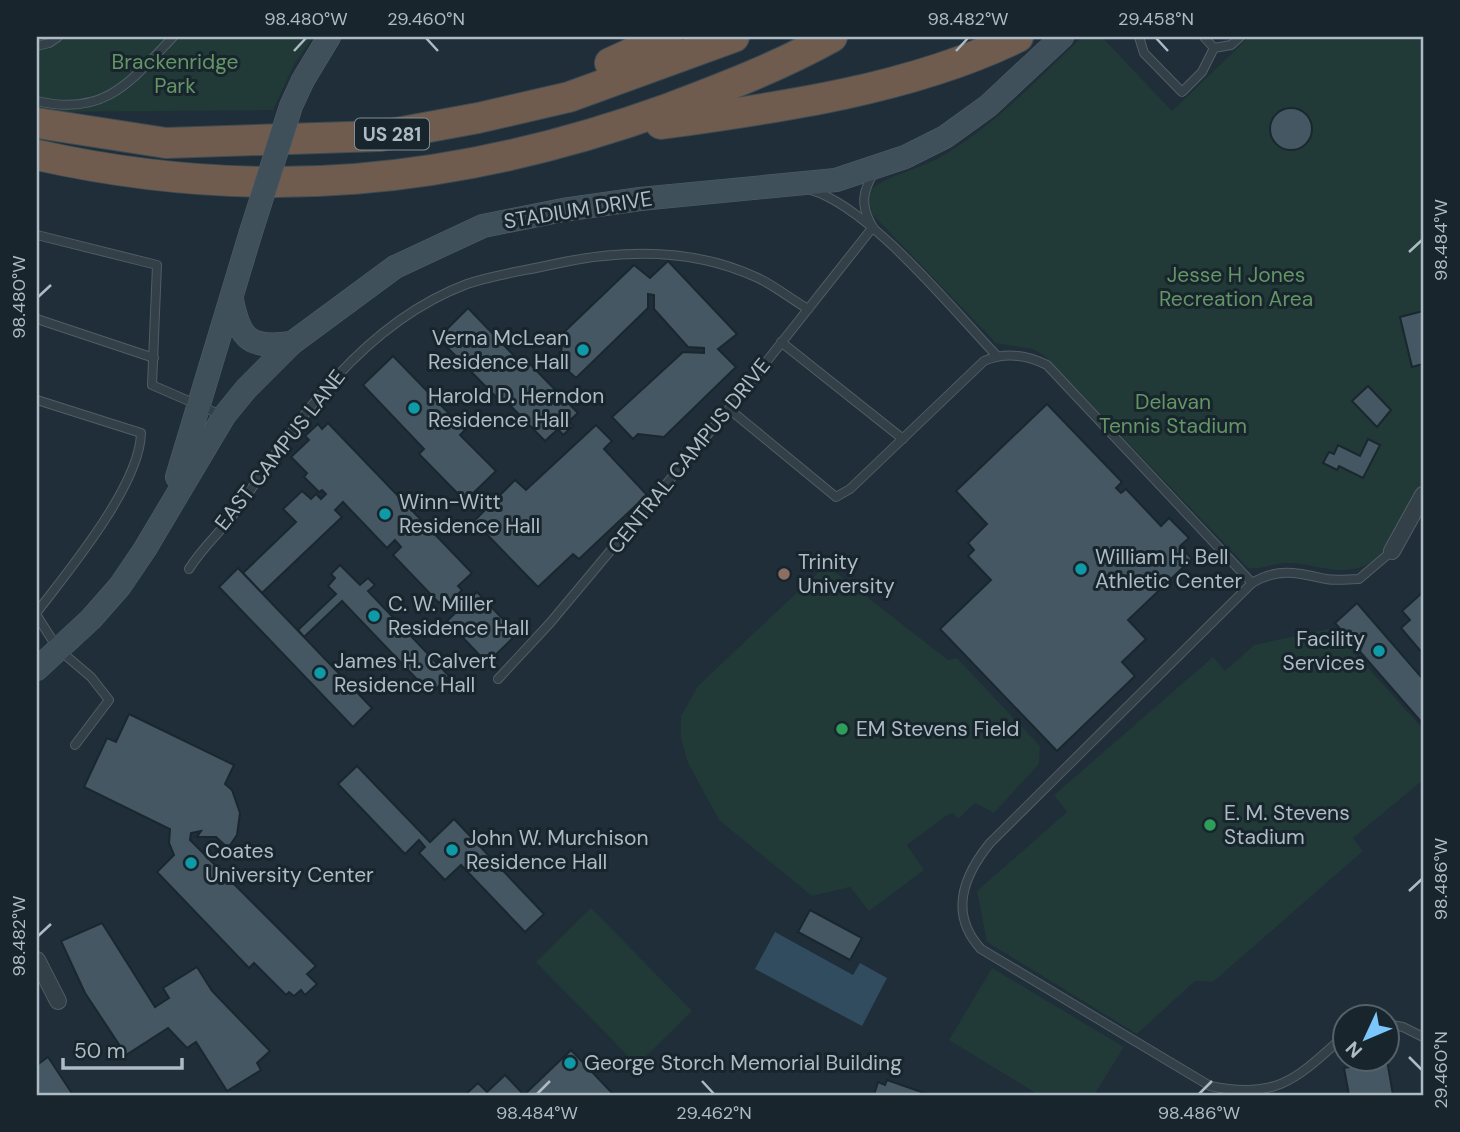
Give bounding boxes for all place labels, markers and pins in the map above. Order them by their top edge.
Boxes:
place label: Verna McLean Residence Hall [428,324,569,376]
marker: Verna McLean Residence Hall [575,342,591,358]
place label: Harold D. Herndon Residence Hall [428,382,604,434]
marker: Harold D. Herndon Residence Hall [406,400,422,416]
place label: Winn-Witt Residence Hall [399,488,540,540]
marker: Winn-Witt Residence Hall [377,506,393,522]
place label: William H. Bell Athletic Center [1095,543,1242,595]
place label: Trinity University [798,548,895,600]
marker: William H. Bell Athletic Center [1073,561,1089,577]
marker: Trinity University [776,566,792,582]
place label: C. W. Miller Residence Hall [388,590,529,642]
marker: C. W. Miller Residence Hall [366,608,382,624]
place label: Facility Services [1283,625,1365,677]
marker: Facility Services [1371,643,1387,659]
place label: James H. Calvert Residence Hall [334,647,496,699]
marker: James H. Calvert Residence Hall [312,665,328,681]
place label: EM Stevens Field [856,715,1019,743]
marker: EM Stevens Field [834,721,850,737]
place label: E. M. Stevens Stadium [1224,799,1350,851]
marker: E. M. Stevens Stadium [1202,817,1218,833]
place label: John W. Murchison Residence Hall [466,824,649,876]
place label: Coates University Center [205,837,374,889]
marker: John W. Murchison Residence Hall [444,842,460,858]
marker: Coates University Center [183,855,199,871]
place label: George Storch Memorial Building [584,1049,902,1077]
marker: George Storch Memorial Building [562,1055,578,1071]

